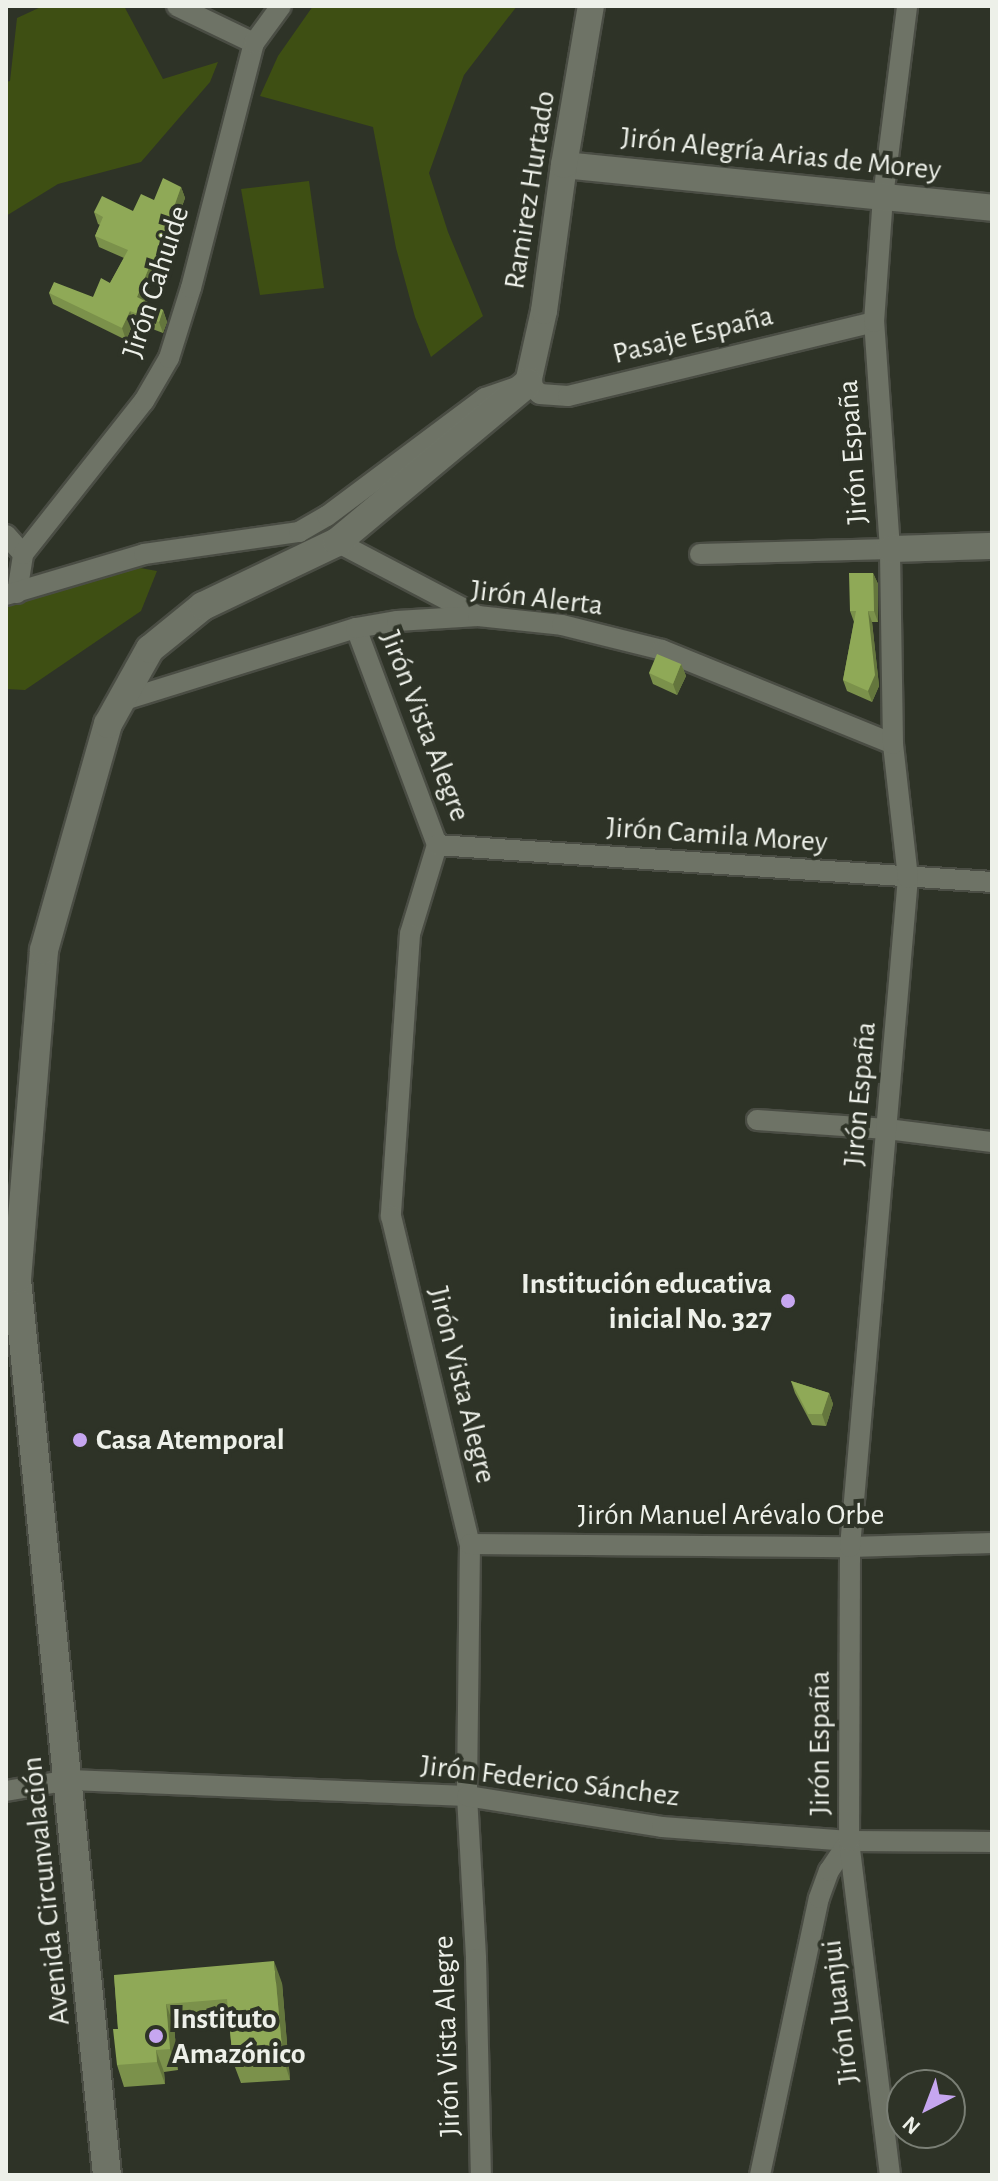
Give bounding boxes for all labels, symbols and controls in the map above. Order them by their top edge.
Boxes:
street label: Ramirez Hurtado [497,88,563,292]
street label: Jirón Alegría Arias de Morey [619,119,943,189]
street label: Jirón Cahuide [114,201,198,363]
street label: Pasaje España [609,298,777,372]
street label: Jirón España [830,379,876,525]
street label: Jirón Alerta [469,572,605,624]
street label: Jirón Vista Alegre [372,626,478,826]
street label: Jirón Camila Morey [605,809,829,861]
street label: Jirón España [836,1020,884,1168]
place label: Institución educativa inicial No. 327 [521,1266,772,1336]
street label: Jirón Vista Alegre [420,1283,504,1487]
marker: Institución educativa inicial No. 327 [779,1292,797,1310]
place label: Casa Atemporal [96,1422,285,1458]
marker: Casa Atemporal [71,1431,89,1449]
street label: Jirón Manuel Arévalo Orbe [578,1497,884,1533]
street label: Jirón España [802,1671,838,1815]
street label: Jirón Federico Sánchez [419,1747,681,1815]
street label: Avenida Circunvalación [14,1755,78,2027]
street label: Jirón Vista Alegre [426,1935,468,2137]
street label: Jirón Juanjui [813,1938,867,2086]
place label: Instituto Amazónico [172,2001,306,2072]
marker: Instituto Amazónico [147,2027,165,2045]
north arrow [886,2069,966,2149]
text: N [898,2112,924,2139]

